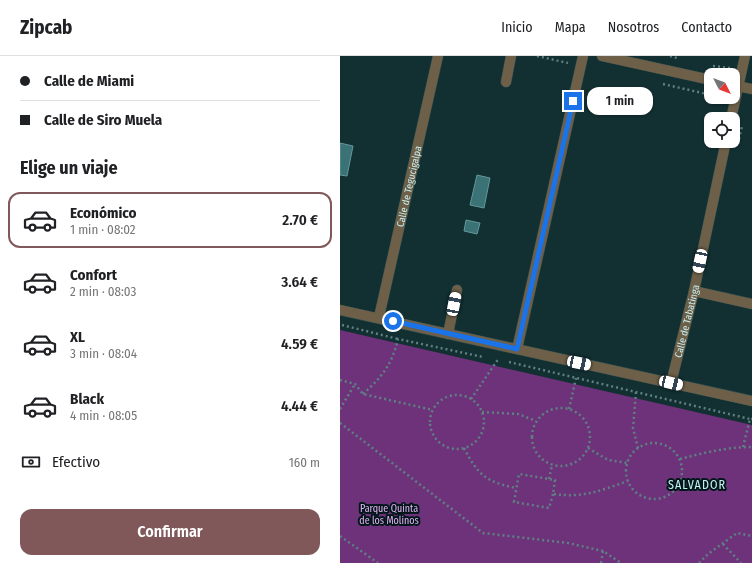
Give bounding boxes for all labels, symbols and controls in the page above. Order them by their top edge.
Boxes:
text: Zipcab [20,16,72,39]
text: Inicio [501,19,533,36]
text: Mapa [555,19,586,36]
text: Nosotros [608,19,659,36]
text: Contacto [681,19,732,36]
north arrow [704,68,740,104]
map controls [704,68,740,148]
text: Calle de Miami [44,72,134,90]
callout: 1 min [587,87,653,115]
route end [564,92,582,110]
text: 1 min [606,93,634,108]
text: Calle de Siro Muela [44,111,162,129]
button: locate [704,112,740,148]
street label: Calle de Tegucigalpa [395,145,425,228]
text: Elige un viaje [20,157,118,179]
icon: car [22,202,58,238]
text: Económico [70,204,137,222]
text: 2.70 € [282,211,318,229]
text: 1 min · 08:02 [70,222,136,237]
car [692,248,708,274]
icon: car [22,264,58,300]
text: Confort [70,266,117,284]
text: 3.64 € [281,273,318,291]
street label: Calle de Tabatinga [673,283,702,359]
text: 2 min · 08:03 [70,284,136,299]
car [446,291,462,317]
route start [384,312,402,330]
icon: car [22,326,58,362]
text: XL [70,328,85,346]
text: 4.59 € [281,335,318,353]
text: 3 min · 08:04 [70,346,137,361]
car [566,355,592,371]
car [658,374,684,392]
icon: car [22,388,58,424]
text: Black [70,390,104,408]
text: 4.44 € [281,397,318,415]
text: 4 min · 08:05 [70,408,137,423]
icon: cash [20,451,42,473]
text: Efectivo [52,453,100,471]
text: 160 m [289,455,320,470]
district label: SALVADOR [668,478,726,492]
park label: Parque Quinta de los Molinos [359,503,419,527]
button: Confirmar [20,509,320,555]

